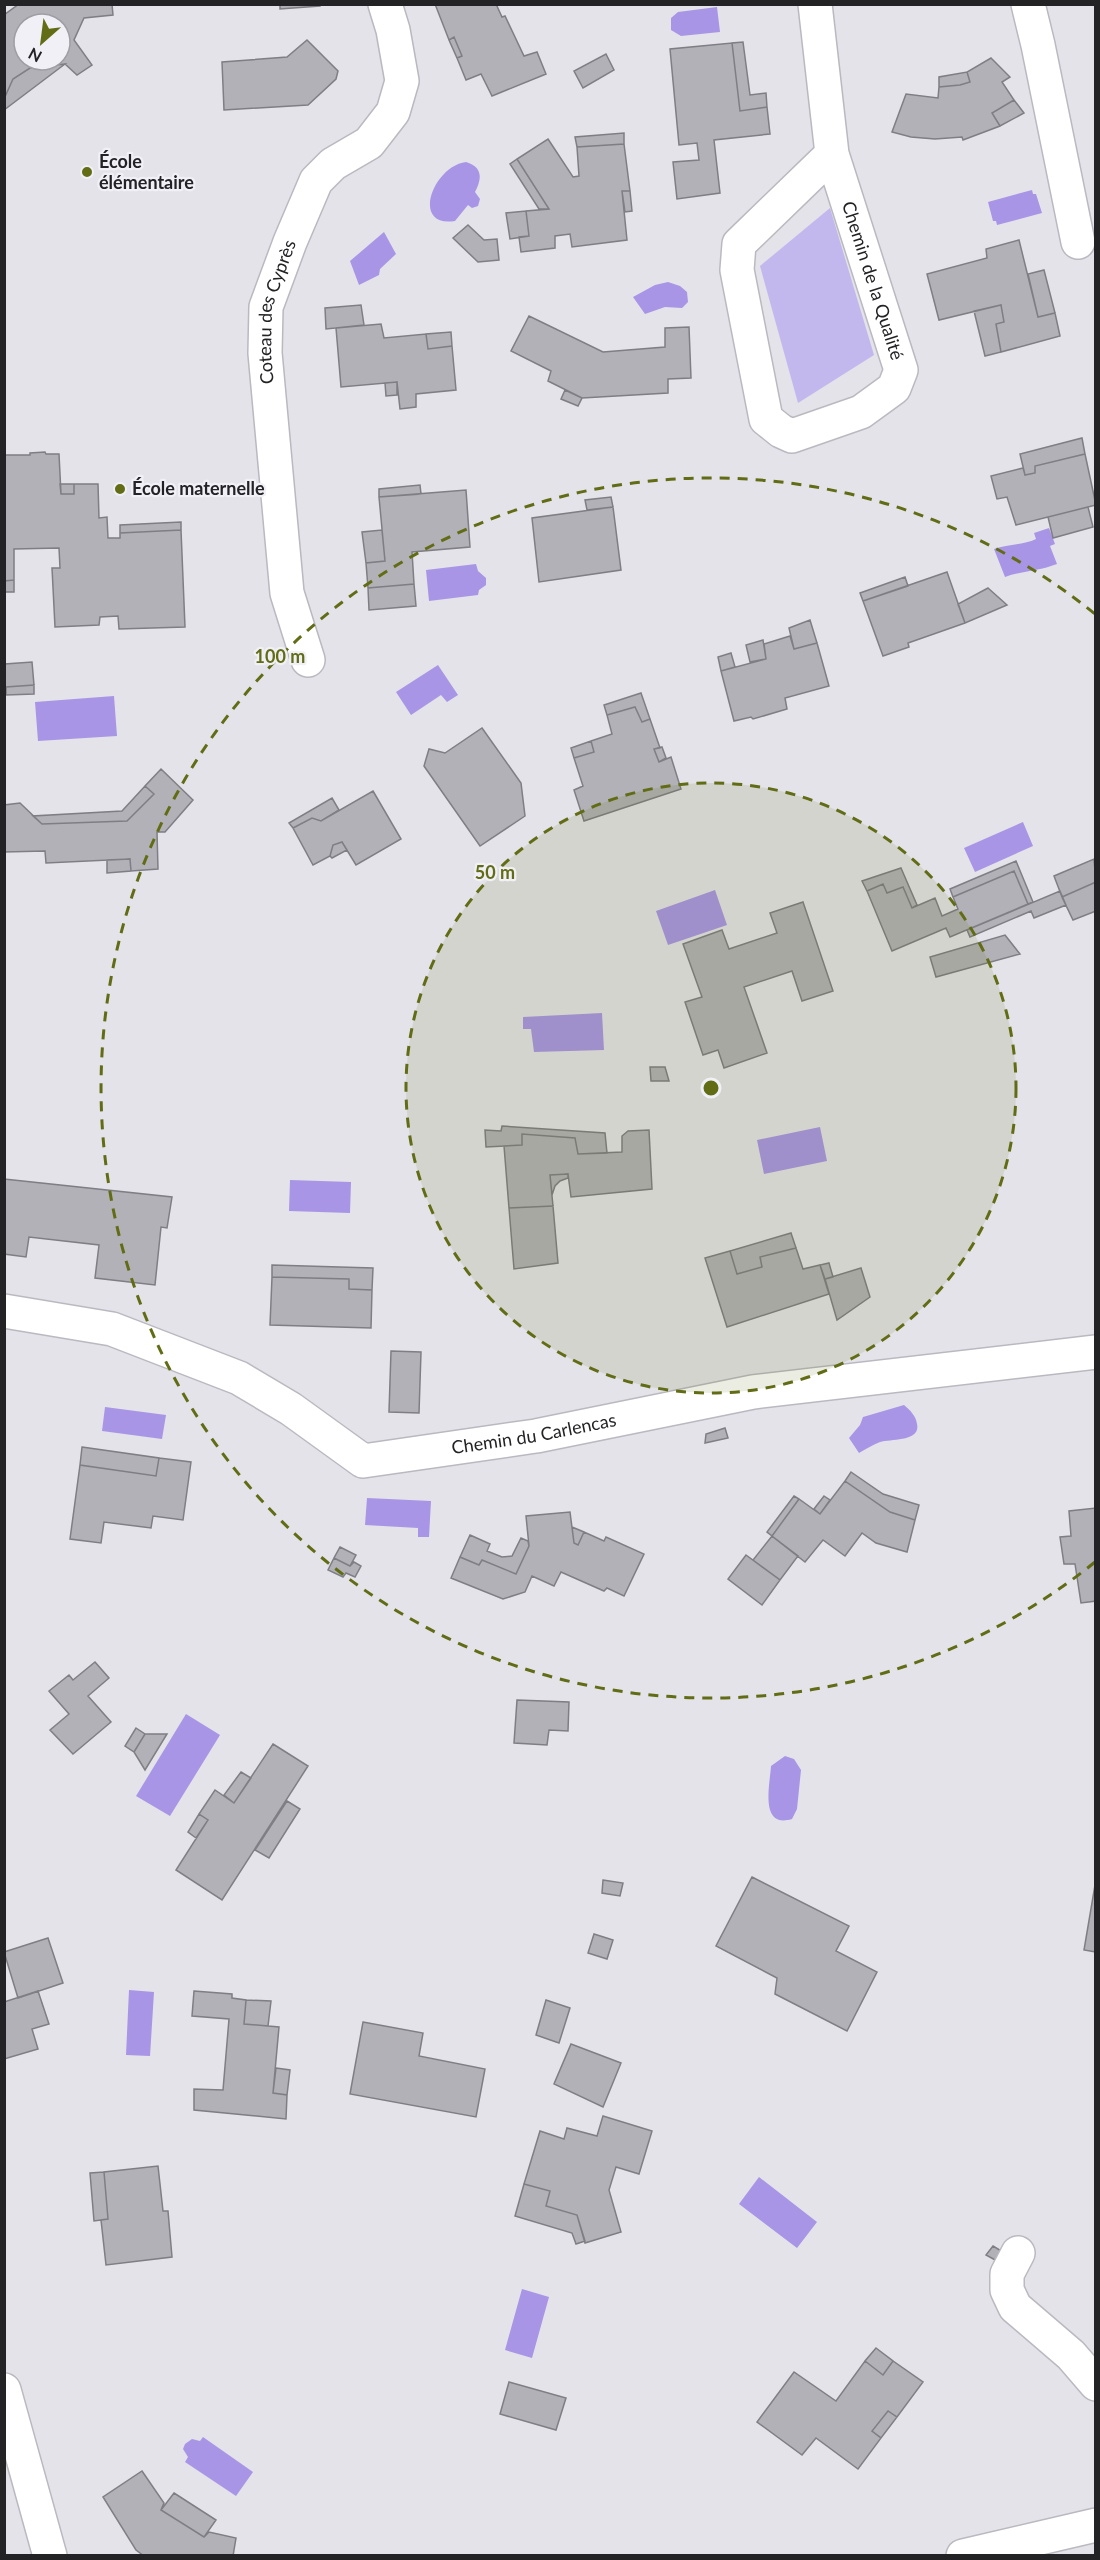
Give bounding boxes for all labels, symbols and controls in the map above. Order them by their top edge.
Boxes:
north arrow [12,12,72,72]
text: N [25,44,45,67]
place label: École élémentaire [99,150,194,193]
marker: École élémentaire [80,165,94,179]
street label: Chemin de la Qualité [838,198,909,362]
street label: Coteau des Cyprès [253,236,300,385]
place label: École maternelle [132,477,265,499]
marker: École maternelle [113,482,127,496]
text: 100 m [255,645,305,667]
text: 50 m [475,861,515,883]
centre of rings [701,1078,721,1098]
street label: Chemin du Carlencas [450,1408,618,1458]

